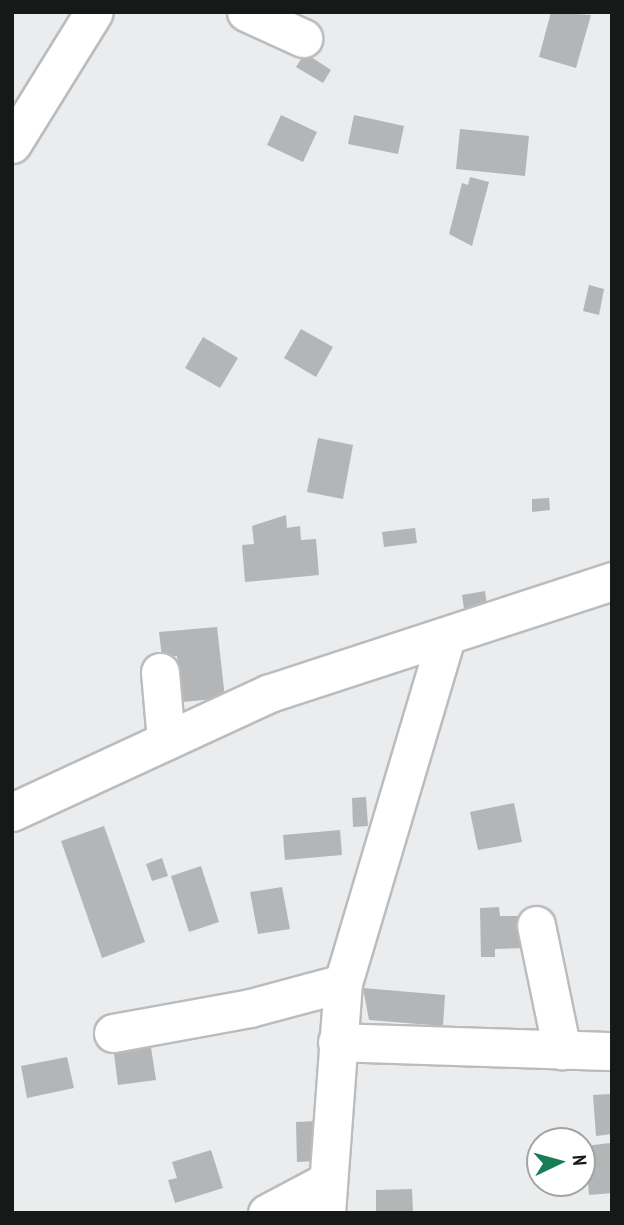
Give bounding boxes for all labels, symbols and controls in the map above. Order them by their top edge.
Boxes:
north arrow [526,1127,596,1197]
text: N [568,1154,592,1166]

